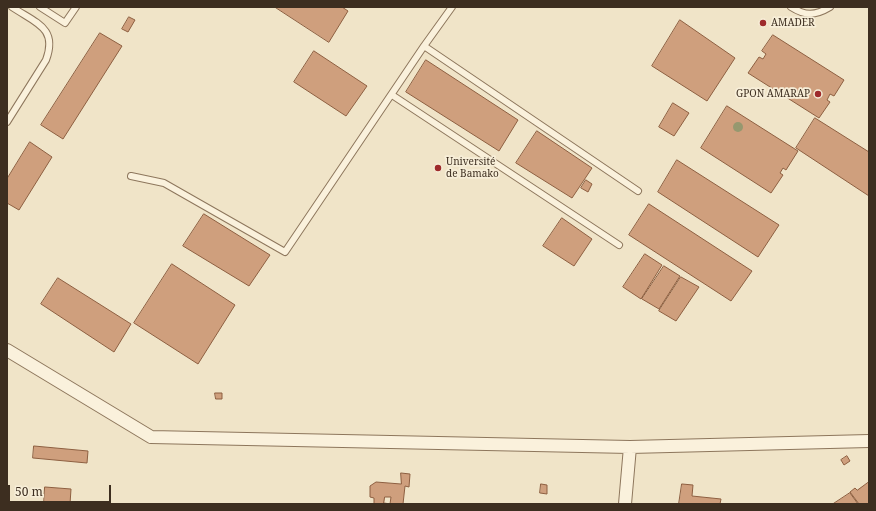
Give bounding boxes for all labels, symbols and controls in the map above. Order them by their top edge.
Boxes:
place label: AMADER [771,17,815,29]
marker: AMADER [758,18,768,28]
place label: GPON AMARAP [736,88,810,100]
marker: GPON AMARAP [813,89,823,99]
place label: Université de Bamako [446,156,499,180]
marker: Université de Bamako [433,163,443,173]
scale bar [10,477,113,503]
text: 50 m [15,483,43,500]

